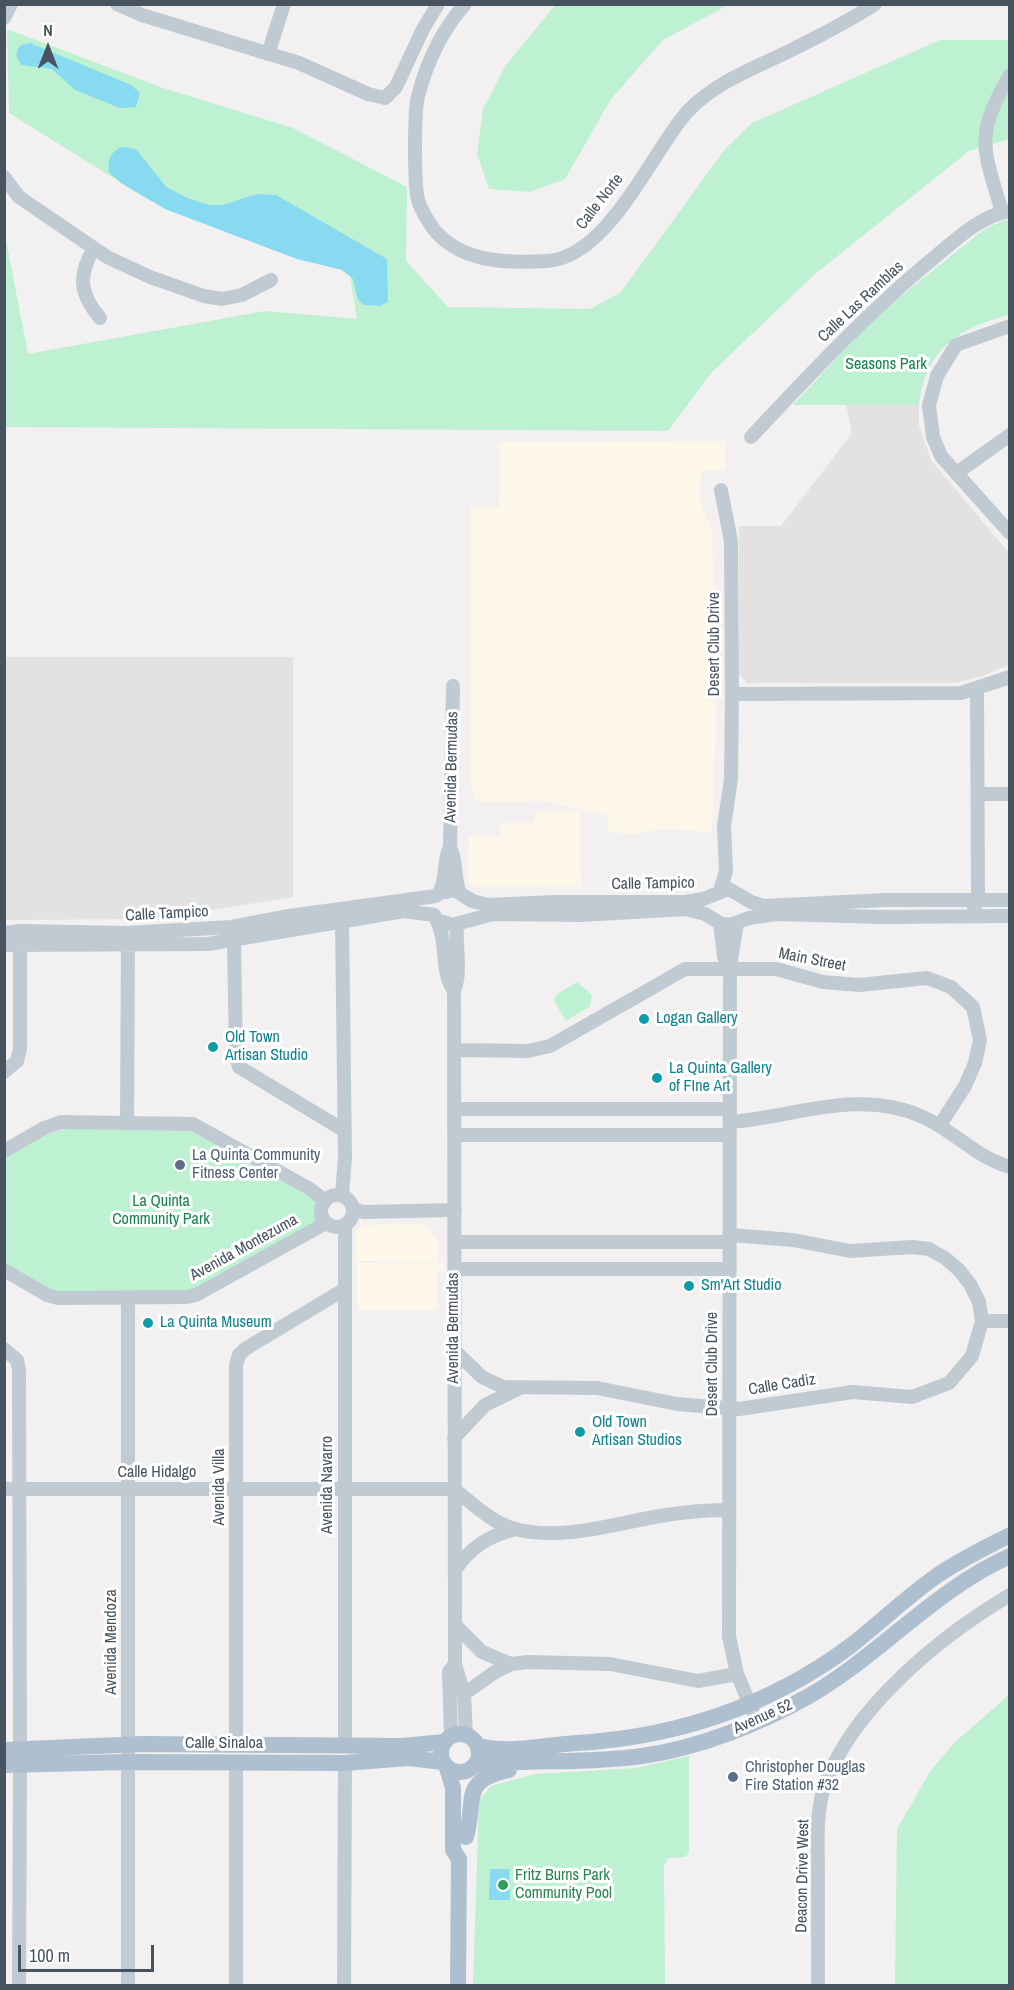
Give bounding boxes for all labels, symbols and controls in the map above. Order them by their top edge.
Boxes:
north arrow [18,18,78,78]
text: N [43,19,53,41]
street label: Calle Norte [572,170,628,234]
street label: Calle Las Ramblas [814,257,908,347]
park label: Seasons Park [845,355,927,375]
street label: Desert Club Drive [705,592,725,696]
street label: Avenida Bermudas [441,711,463,823]
street label: Calle Tampico [611,874,695,894]
street label: Calle Tampico [125,902,209,926]
street label: Main Street [777,944,847,976]
place label: Logan Gallery [656,1009,738,1029]
marker: Logan Gallery [637,1012,651,1026]
place label: Old Town Artisan Studio [225,1028,308,1066]
marker: Old Town Artisan Studio [206,1040,220,1054]
place label: La Quinta Gallery of FIne Art [669,1059,772,1097]
marker: La Quinta Gallery of FIne Art [650,1071,664,1085]
place label: La Quinta Community Fitness Center [192,1146,320,1184]
marker: La Quinta Community Fitness Center [173,1158,187,1172]
park label: La Quinta Community Park [112,1192,210,1230]
street label: Avenida Montezuma [187,1210,301,1286]
street label: Avenida Bermudas [444,1272,464,1384]
place label: Sm'Art Studio [701,1276,782,1296]
marker: Sm'Art Studio [682,1279,696,1293]
street label: Desert Club Drive [703,1312,723,1416]
place label: La Quinta Museum [160,1313,272,1333]
marker: La Quinta Museum [141,1316,155,1330]
street label: Calle Cadiz [747,1370,817,1400]
place label: Old Town Artisan Studios [592,1413,682,1451]
marker: Old Town Artisan Studios [573,1425,587,1439]
street label: Avenida Navarro [318,1436,338,1534]
street label: Avenida Villa [210,1449,230,1525]
street label: Calle Hidalgo [118,1463,196,1483]
street label: Avenida Mendoza [102,1589,122,1695]
street label: Avenue 52 [731,1696,795,1738]
street label: Calle Sinaloa [185,1734,263,1754]
place label: Christopher Douglas Fire Station #32 [745,1758,865,1796]
marker: Christopher Douglas Fire Station #32 [726,1770,740,1784]
street label: Deacon Drive West [792,1819,814,1933]
place label: Fritz Burns Park Community Pool [515,1866,612,1904]
marker: Fritz Burns Park Community Pool [496,1878,510,1892]
scale bar [21,1933,158,1971]
text: 100 m [29,1943,70,1968]

